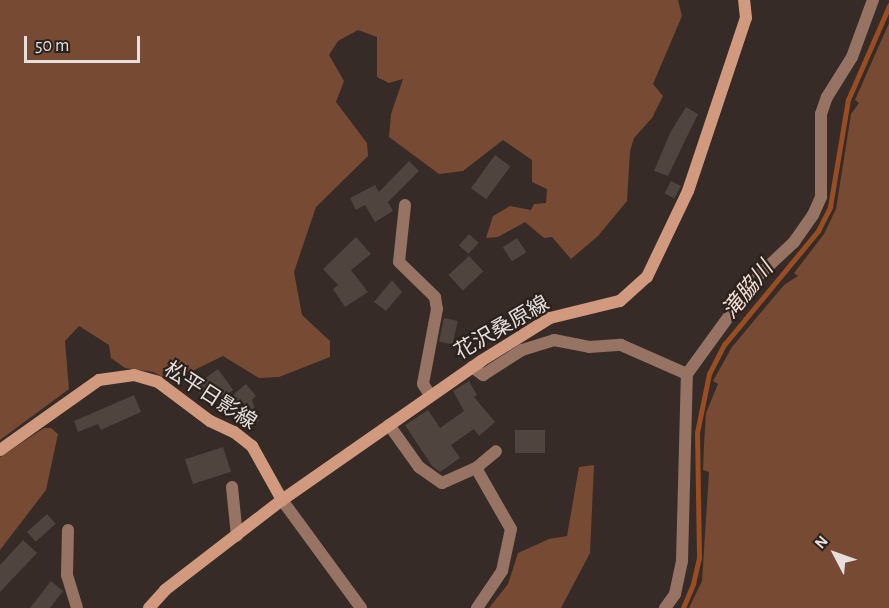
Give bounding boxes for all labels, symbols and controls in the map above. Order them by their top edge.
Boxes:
scale bar [27,24,142,62]
text: 50 m [35,37,69,55]
water label: 滝脇川 [717,256,779,324]
street label: 花沢桑原線 [450,291,554,365]
street label: 松平日影線 [159,357,261,435]
north arrow [805,524,865,584]
text: N [812,533,831,552]

